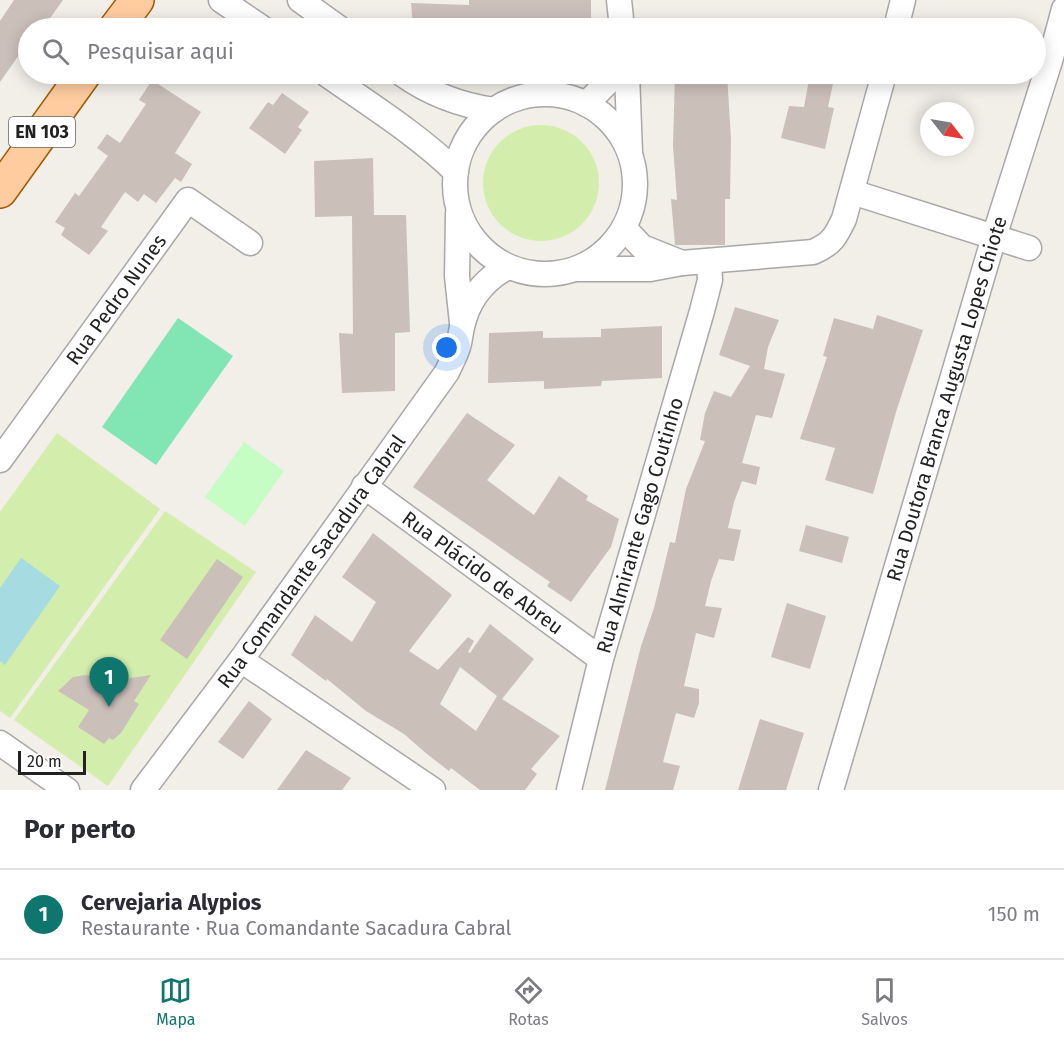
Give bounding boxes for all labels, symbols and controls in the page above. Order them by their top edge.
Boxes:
search box [18,18,1046,84]
icon: search [39,35,72,68]
text: Pesquisar aqui [87,38,234,65]
north arrow [920,102,974,156]
road number: EN 103 [9,117,75,147]
street label: Rua Doutora Branca Augusta Lopes Chiote [881,213,1012,584]
street label: Rua Pedro Nunes [61,230,171,369]
your location [432,333,461,362]
street label: Rua Almirante Gago Coutinho [591,395,688,656]
street label: Rua Comandante Sacadura Cabral [212,430,410,693]
street label: Rua Plácido de Abreu [398,506,568,639]
pin: 1 [90,658,128,707]
scale bar [18,748,86,776]
text: 20 m [27,752,62,771]
text: Por perto [24,814,136,845]
text: Cervejaria Alypios [81,889,261,916]
text: 1 [39,902,48,926]
text: 150 m [988,902,1040,926]
text: Restaurante · Rua Comandante Sacadura Cabral [81,916,511,940]
tab: Mapa [156,974,196,1029]
tab: Rotas [508,974,549,1029]
tab: Salvos [861,974,908,1029]

